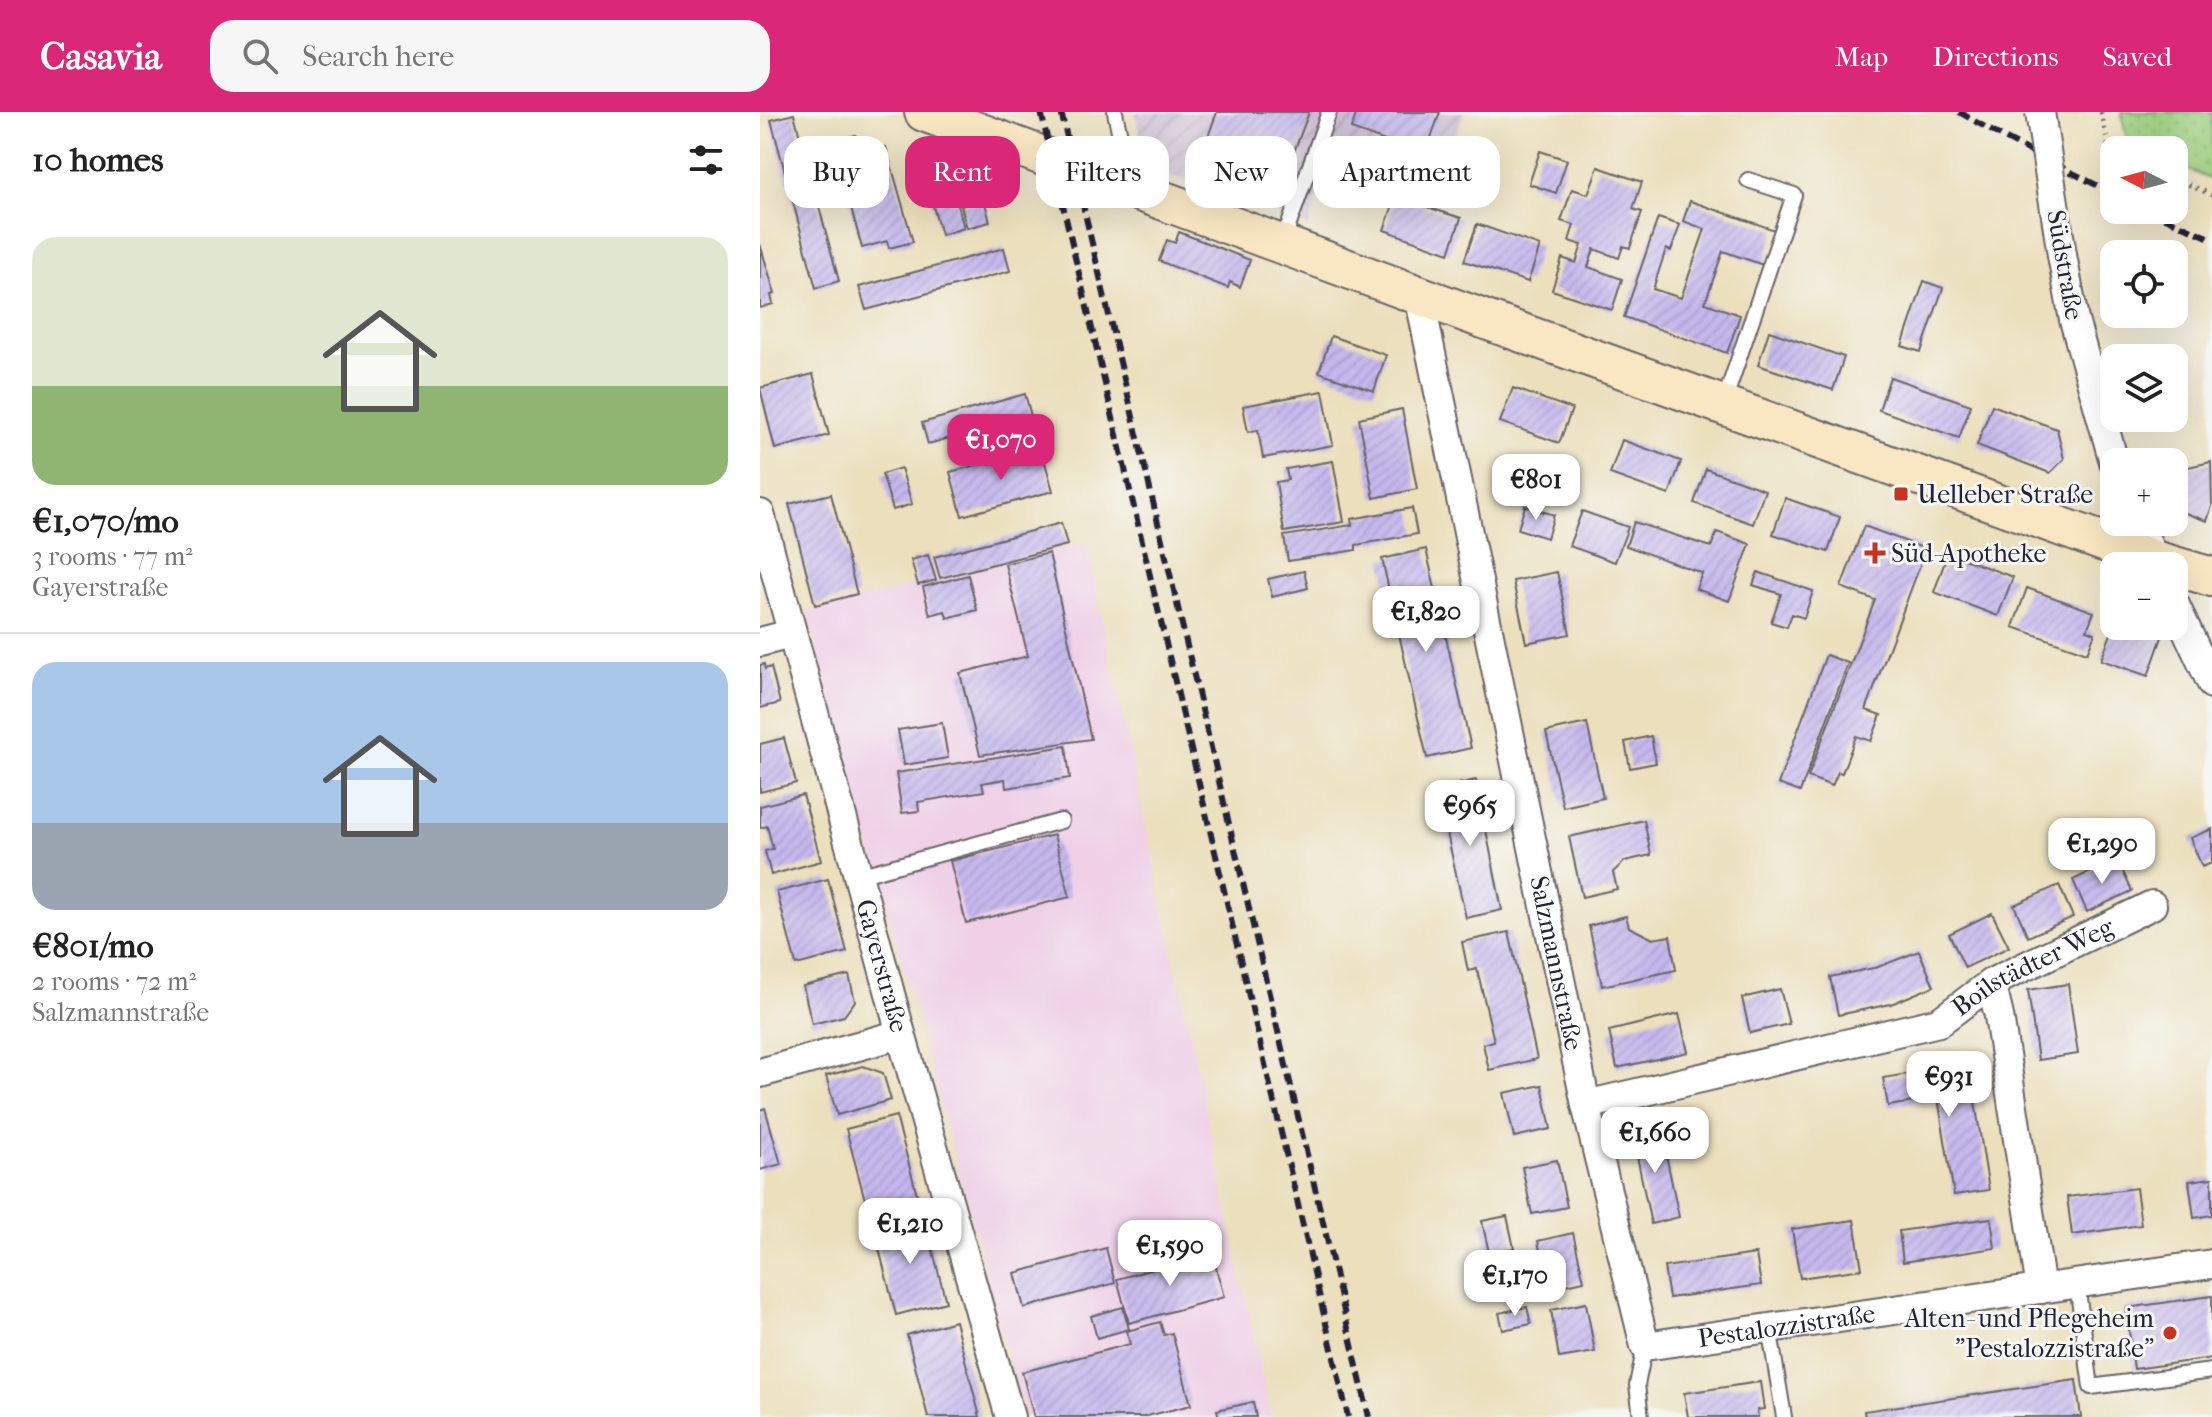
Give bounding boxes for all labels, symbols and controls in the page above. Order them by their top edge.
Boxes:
search box [210,20,770,92]
text: Casavia [40,34,162,79]
icon: search [238,34,282,78]
text: Search here [302,39,454,74]
text: Map [1835,40,1888,73]
text: Directions [1932,40,2059,73]
text: Saved [2103,40,2172,73]
chip: Buy [784,136,889,208]
chip: Rent [905,136,1020,208]
chip: Filters [1036,136,1169,208]
chip: New [1185,136,1297,208]
chip: Apartment [1313,136,1500,208]
north arrow [2100,136,2188,224]
map controls [2100,136,2188,640]
icon: filters [684,138,728,182]
text: 10 homes [32,140,163,180]
street label: Südstraße [2040,208,2090,323]
button: locate [2100,240,2188,328]
icon: home [308,289,452,433]
button: layers [2100,344,2188,432]
pin: €1,070 [936,414,1066,482]
text: €1,070 [965,424,1037,455]
button: + [2100,448,2188,536]
pin: €801 [1489,454,1583,522]
text: €801 [1510,464,1562,495]
place label: Uelleber Straße [1917,479,2093,510]
marker: Uelleber Straße [1892,485,1910,503]
text: €1,070/mo [32,501,179,541]
place label: Süd-Apotheke [1891,538,2046,569]
text: 3 rooms · 77 m² [32,541,193,572]
marker: Süd-Apotheke [1866,544,1884,562]
button: − [2100,552,2188,640]
text: Gayerstraße [32,572,168,603]
pin: €1,820 [1361,586,1491,654]
text: €1,820 [1391,596,1461,627]
icon: home [308,714,452,858]
pin: €965 [1423,780,1517,848]
text: €965 [1443,790,1497,821]
pin: €1,290 [2037,818,2167,886]
text: €1,290 [2066,828,2138,859]
street label: Salzmannstraße [1524,873,1590,1053]
street label: Gayerstraße [850,896,915,1036]
street label: Boilstädter Weg [1945,910,2119,1023]
text: €801/mo [32,926,154,966]
text: 2 rooms · 72 m² [32,966,196,997]
text: Salzmannstraße [32,997,209,1028]
pin: €931 [1902,1051,1996,1119]
text: €931 [1924,1061,1974,1092]
pin: €1,660 [1590,1107,1720,1175]
text: €1,660 [1619,1117,1691,1148]
pin: €1,210 [845,1198,975,1266]
text: €1,210 [877,1208,943,1239]
pin: €1,590 [1105,1220,1235,1288]
text: €1,590 [1136,1230,1204,1261]
pin: €1,170 [1450,1250,1580,1318]
text: €1,170 [1482,1260,1548,1291]
street label: Pestalozzistraße [1696,1297,1877,1354]
place label: Alten- und Pflegeheim "Pestalozzistraße" [1903,1303,2154,1364]
marker: Alten- und Pflegeheim "Pestalozzistraße" [2161,1324,2179,1342]

